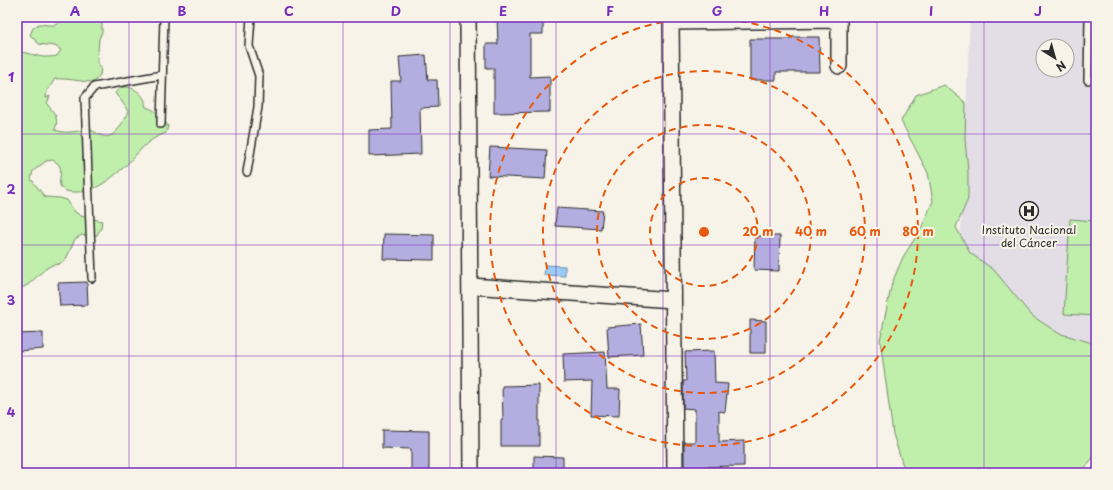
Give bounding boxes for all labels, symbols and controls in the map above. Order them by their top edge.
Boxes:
text: A [70,1,80,20]
text: B [178,1,187,20]
text: C [284,1,294,20]
text: D [391,1,401,20]
text: E [499,1,507,20]
text: F [606,1,614,20]
text: G [712,1,722,20]
text: H [819,1,829,20]
text: I [929,1,933,20]
text: J [1034,1,1042,20]
north arrow [1035,38,1075,78]
text: N [1052,57,1070,76]
text: 1 [8,67,14,86]
text: 2 [6,179,16,198]
hospital icon: Instituto Nacional del Cáncer [1018,200,1040,222]
place label: Instituto Nacional del Cáncer [982,221,1076,251]
text: 20 m [742,222,774,240]
text: 40 m [795,222,827,240]
text: 60 m [849,222,881,240]
text: 80 m [902,222,934,240]
centre of rings [697,225,711,239]
text: 3 [7,290,16,309]
text: 4 [7,402,16,421]

